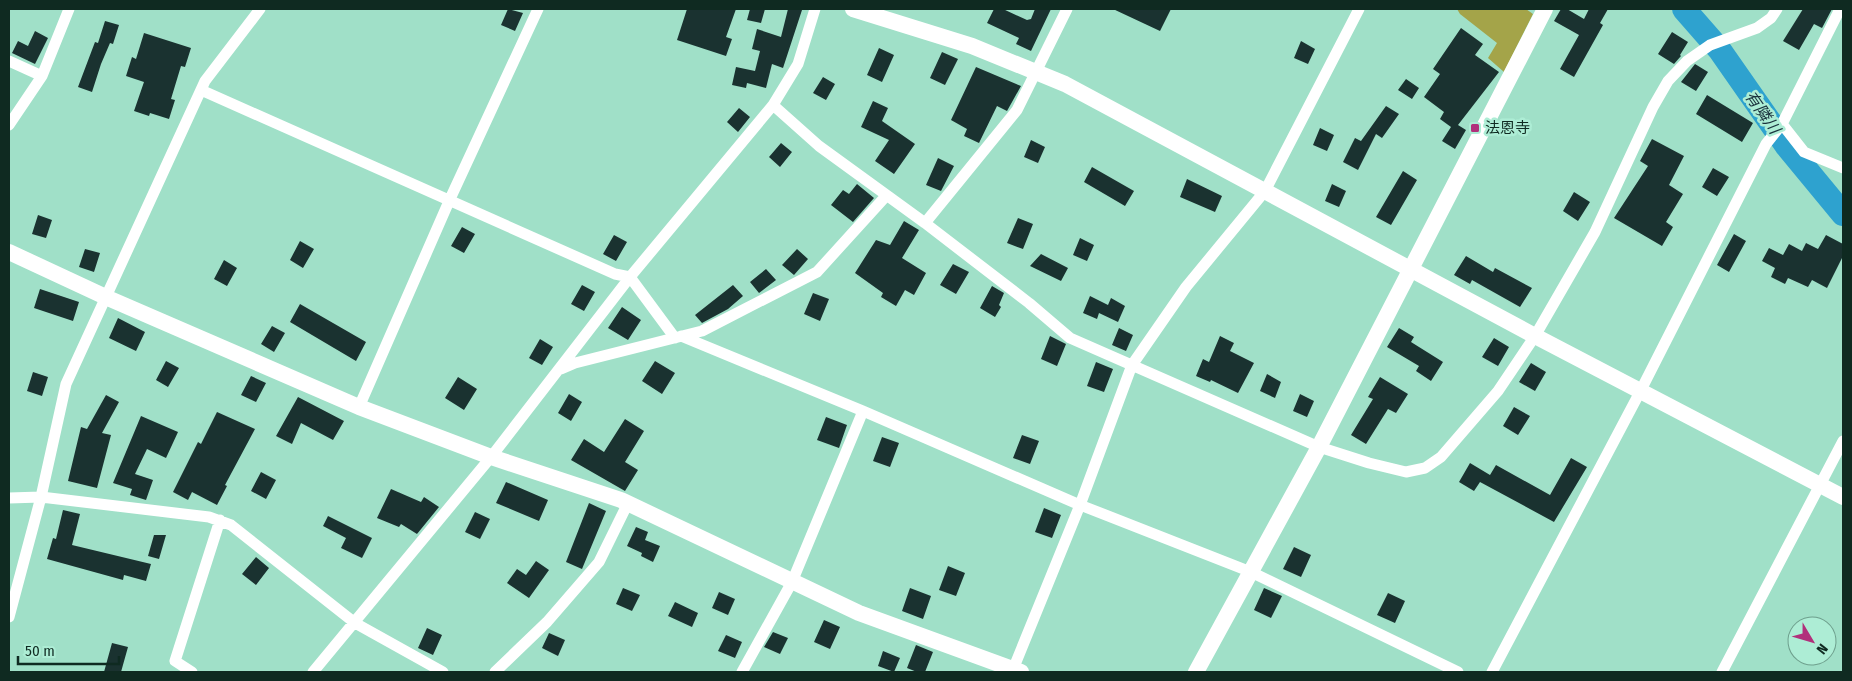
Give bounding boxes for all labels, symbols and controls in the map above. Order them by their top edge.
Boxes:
water label: 有隣川 [1741,87,1785,139]
place label: 法恩寺 [1485,119,1530,137]
marker: 法恩寺 [1469,122,1481,134]
north arrow [1787,616,1837,666]
scale bar [18,634,119,666]
text: N [1813,640,1831,657]
text: 50 m [25,642,55,660]

